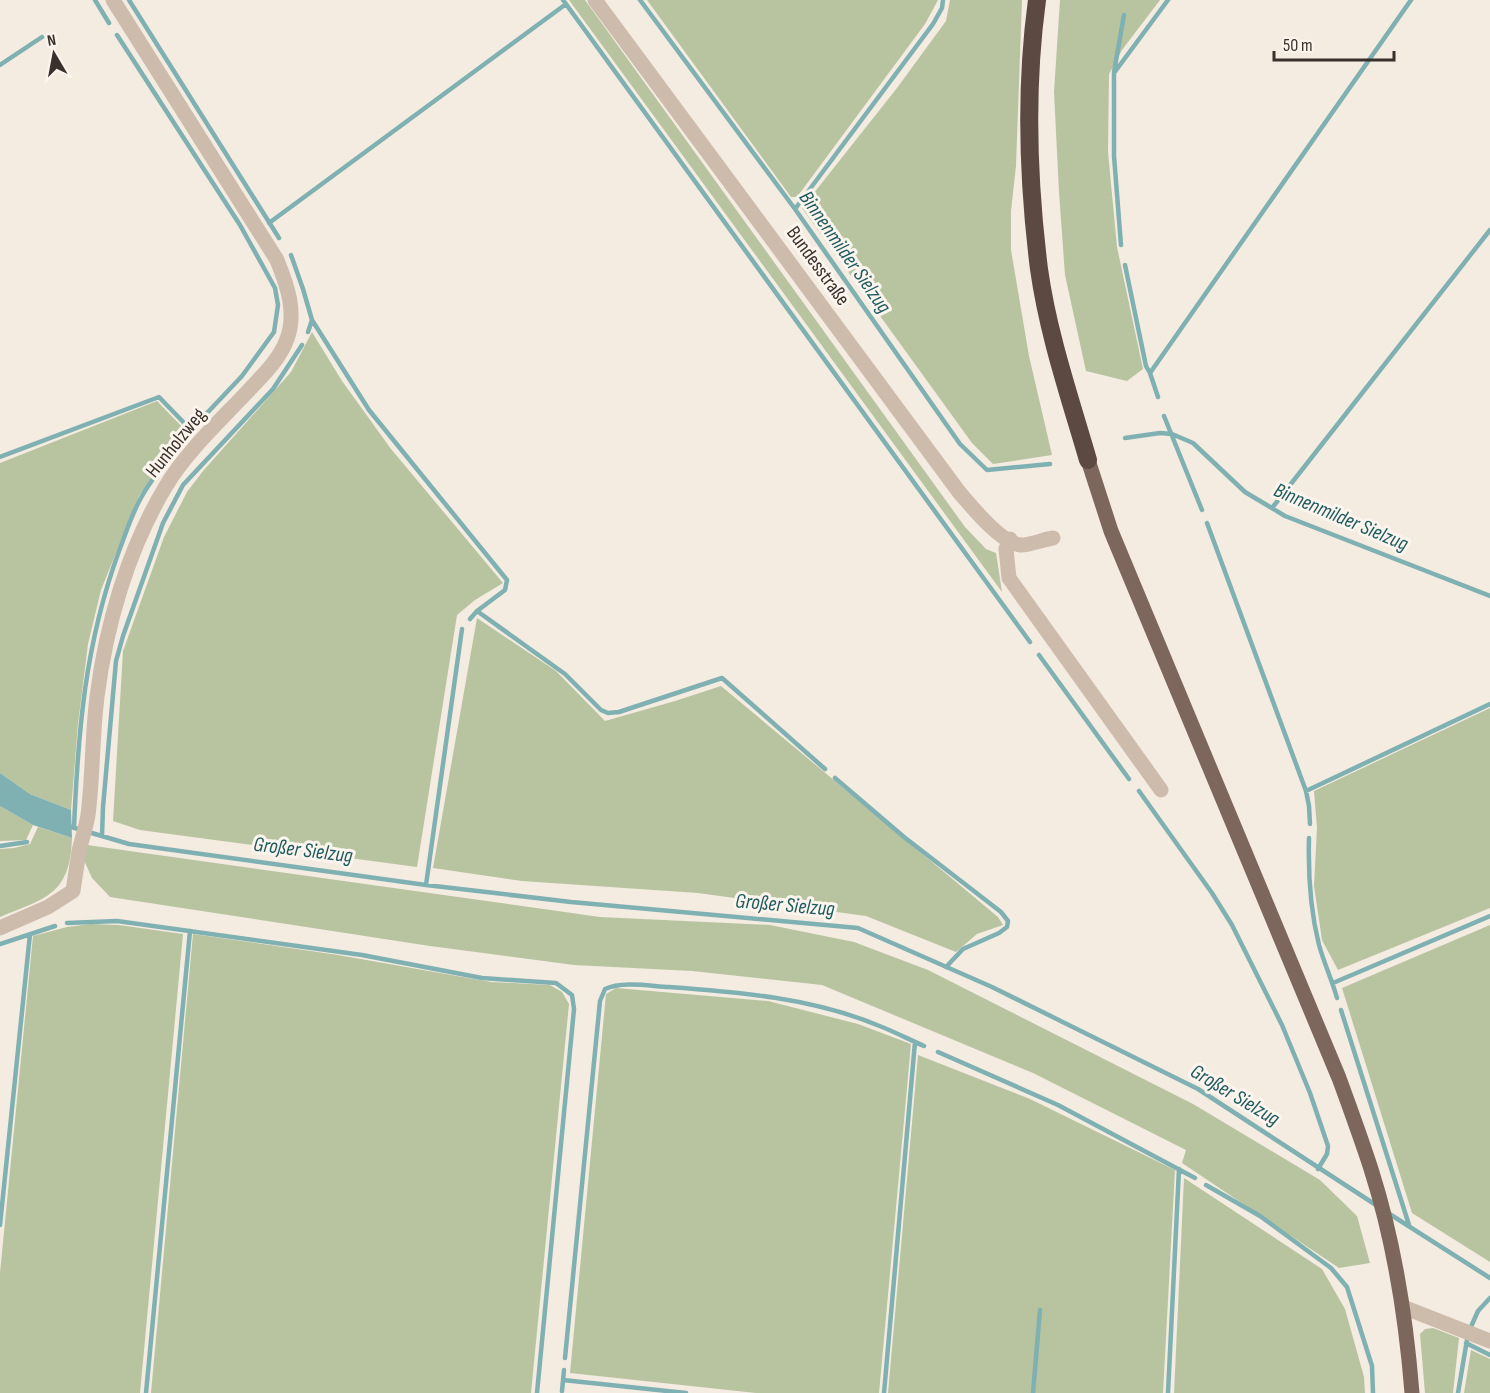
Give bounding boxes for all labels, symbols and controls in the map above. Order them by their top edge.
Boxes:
north arrow [24,24,84,84]
scale bar [1274,24,1394,62]
text: N [46,31,58,51]
text: 50 m [1283,35,1313,56]
water label: Binnenmilder Sielzug [794,186,897,318]
street label: Bundesstraße [781,222,855,310]
street label: Hunholzweg [141,404,211,482]
water label: Binnenmilder Sielzug [1270,477,1412,557]
water label: Großer Sielzug [252,832,354,869]
water label: Großer Sielzug [734,888,836,922]
water label: Großer Sielzug [1186,1059,1285,1132]

